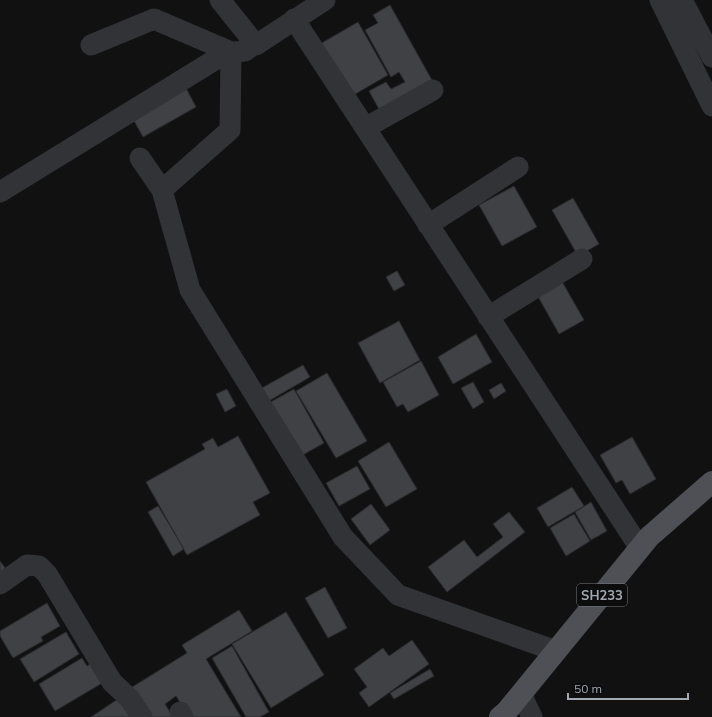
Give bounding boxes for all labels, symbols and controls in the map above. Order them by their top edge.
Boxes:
road number: SH233 [577,584,627,606]
scale bar [568,675,688,701]
text: 50 m [574,681,602,696]

